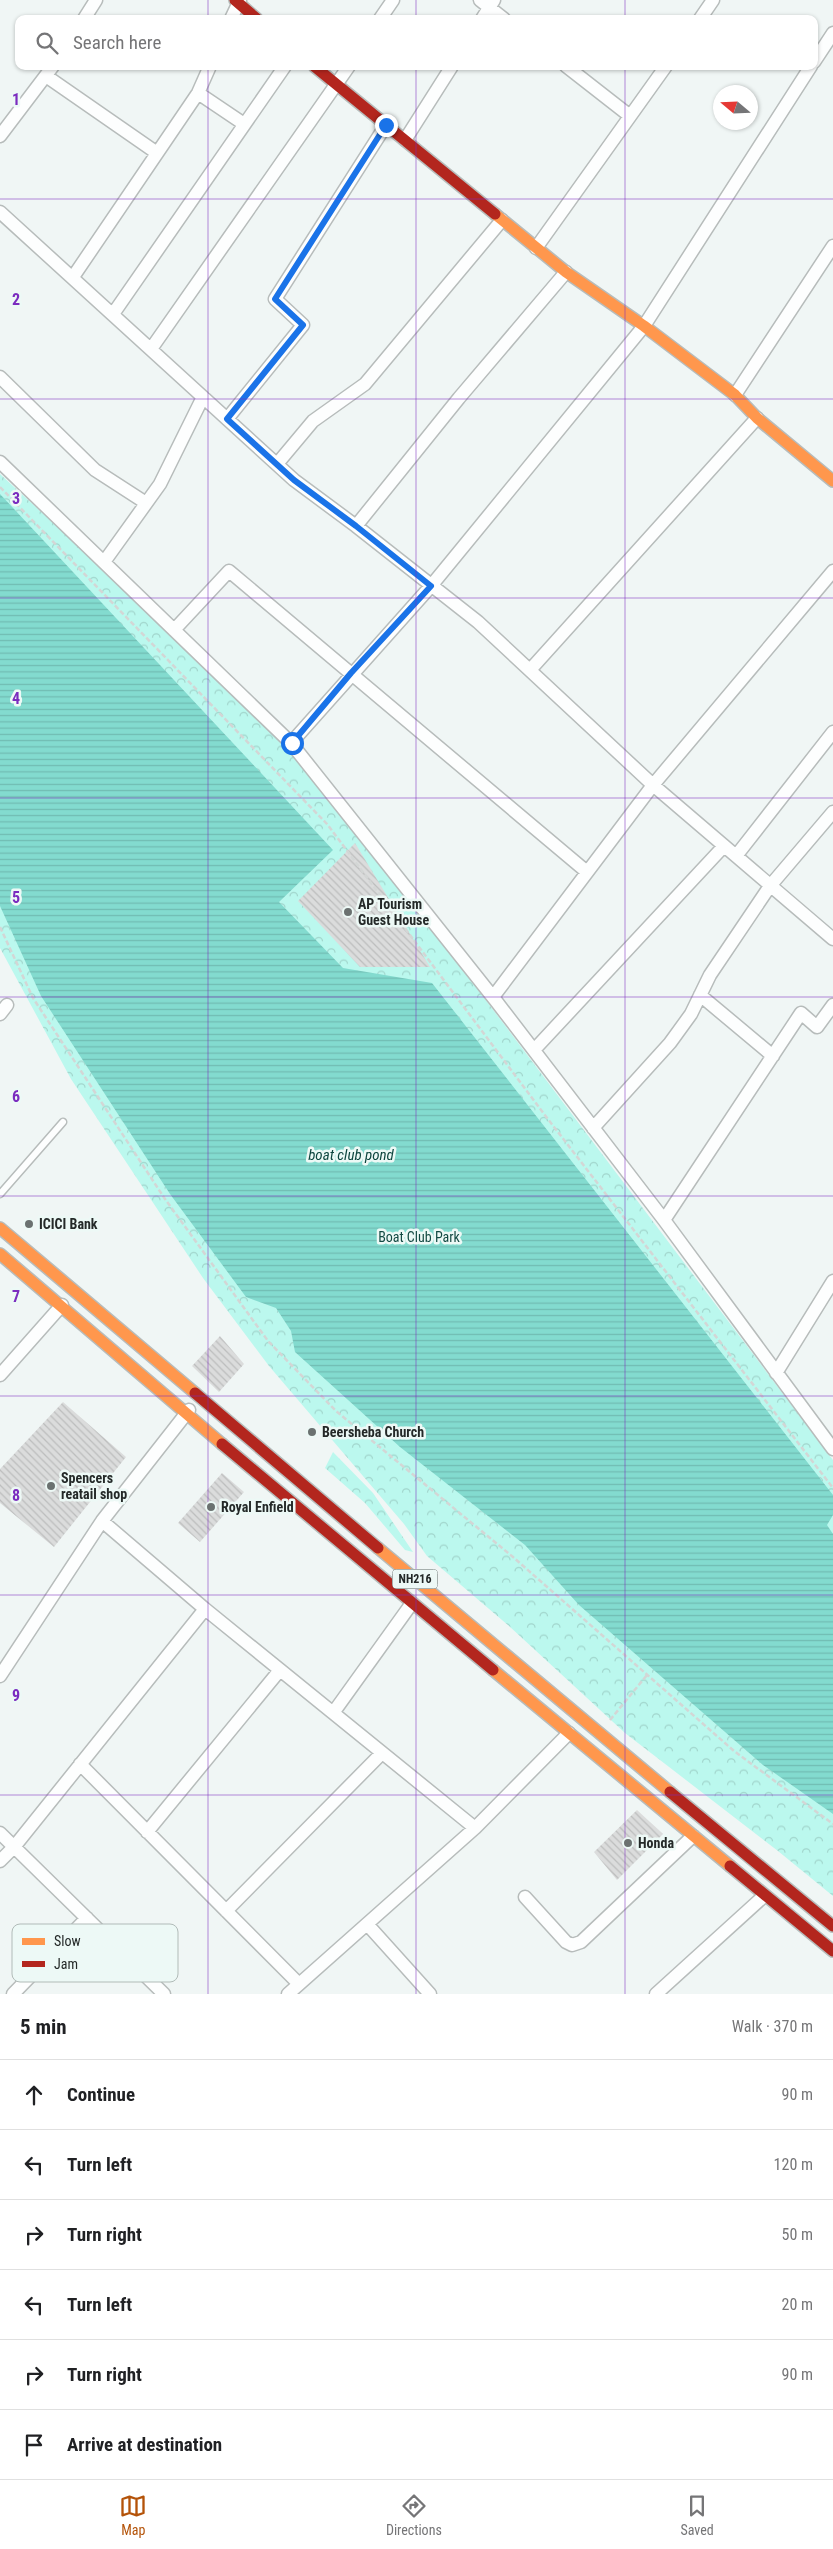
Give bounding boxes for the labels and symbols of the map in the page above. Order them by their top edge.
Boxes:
north arrow [713,85,758,130]
text: 1 [12,90,20,109]
route end [375,114,398,137]
text: 2 [12,290,20,309]
text: 3 [12,489,20,508]
text: 4 [12,689,20,708]
route start [281,732,304,755]
text: 5 [12,888,20,907]
place label: AP Tourism Guest House [358,896,429,928]
marker: AP Tourism Guest House [342,906,354,918]
text: 6 [12,1087,20,1106]
water label: boat club pond [308,1146,395,1164]
place label: ICICI Bank [39,1216,98,1232]
marker: ICICI Bank [23,1218,35,1230]
park label: Boat Club Park [378,1229,461,1245]
text: 7 [12,1287,20,1306]
place label: Beersheba Church [322,1424,424,1440]
marker: Beersheba Church [306,1426,318,1438]
place label: Spencers reatail shop [61,1470,127,1502]
marker: Spencers reatail shop [45,1480,57,1492]
text: 8 [12,1486,20,1505]
place label: Royal Enfield [221,1499,294,1515]
marker: Royal Enfield [205,1501,217,1513]
road number: NH216 [392,1570,438,1588]
text: 9 [12,1686,20,1705]
place label: Honda [638,1835,674,1851]
marker: Honda [622,1837,634,1849]
legend [12,1924,178,1982]
text: Slow [54,1933,81,1949]
text: Jam [54,1956,78,1972]

